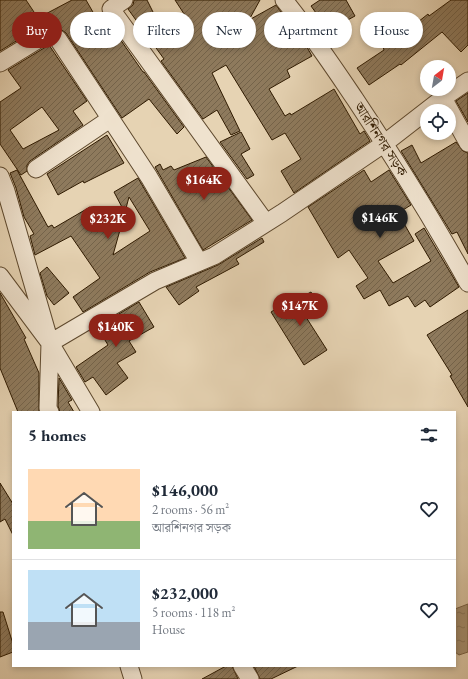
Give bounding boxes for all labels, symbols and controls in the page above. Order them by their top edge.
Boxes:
chip: Buy [12,12,62,48]
chip: Rent [70,12,125,48]
chip: Filters [133,12,194,48]
chip: New [202,12,256,48]
chip: Apartment [264,12,352,48]
chip: House [360,12,423,48]
north arrow [420,60,456,96]
map controls [420,60,456,140]
street label: আরশিনগর সড়ক [350,98,412,180]
button: locate [420,104,456,140]
pin: $164K [176,167,232,201]
text: $164K [186,171,222,188]
pin: $146K [352,205,408,239]
pin: $232K [80,206,136,240]
text: $146K [362,209,398,226]
text: $232K [90,210,126,227]
pin: $147K [272,293,328,327]
text: $147K [282,297,318,314]
pin: $140K [88,314,144,348]
text: $140K [98,318,134,335]
text: 5 homes [28,424,86,446]
icon: filters [418,424,440,446]
text: $146,000 [152,479,218,501]
icon: home [60,485,108,533]
icon: heart [418,498,440,520]
text: 2 rooms · 56 m² [152,501,229,518]
text: আরশিনগর সড়ক [152,519,231,536]
text: $232,000 [152,582,218,604]
icon: home [60,586,108,634]
icon: heart [418,599,440,621]
text: 5 rooms · 118 m² [152,604,236,621]
text: House [152,621,185,638]

